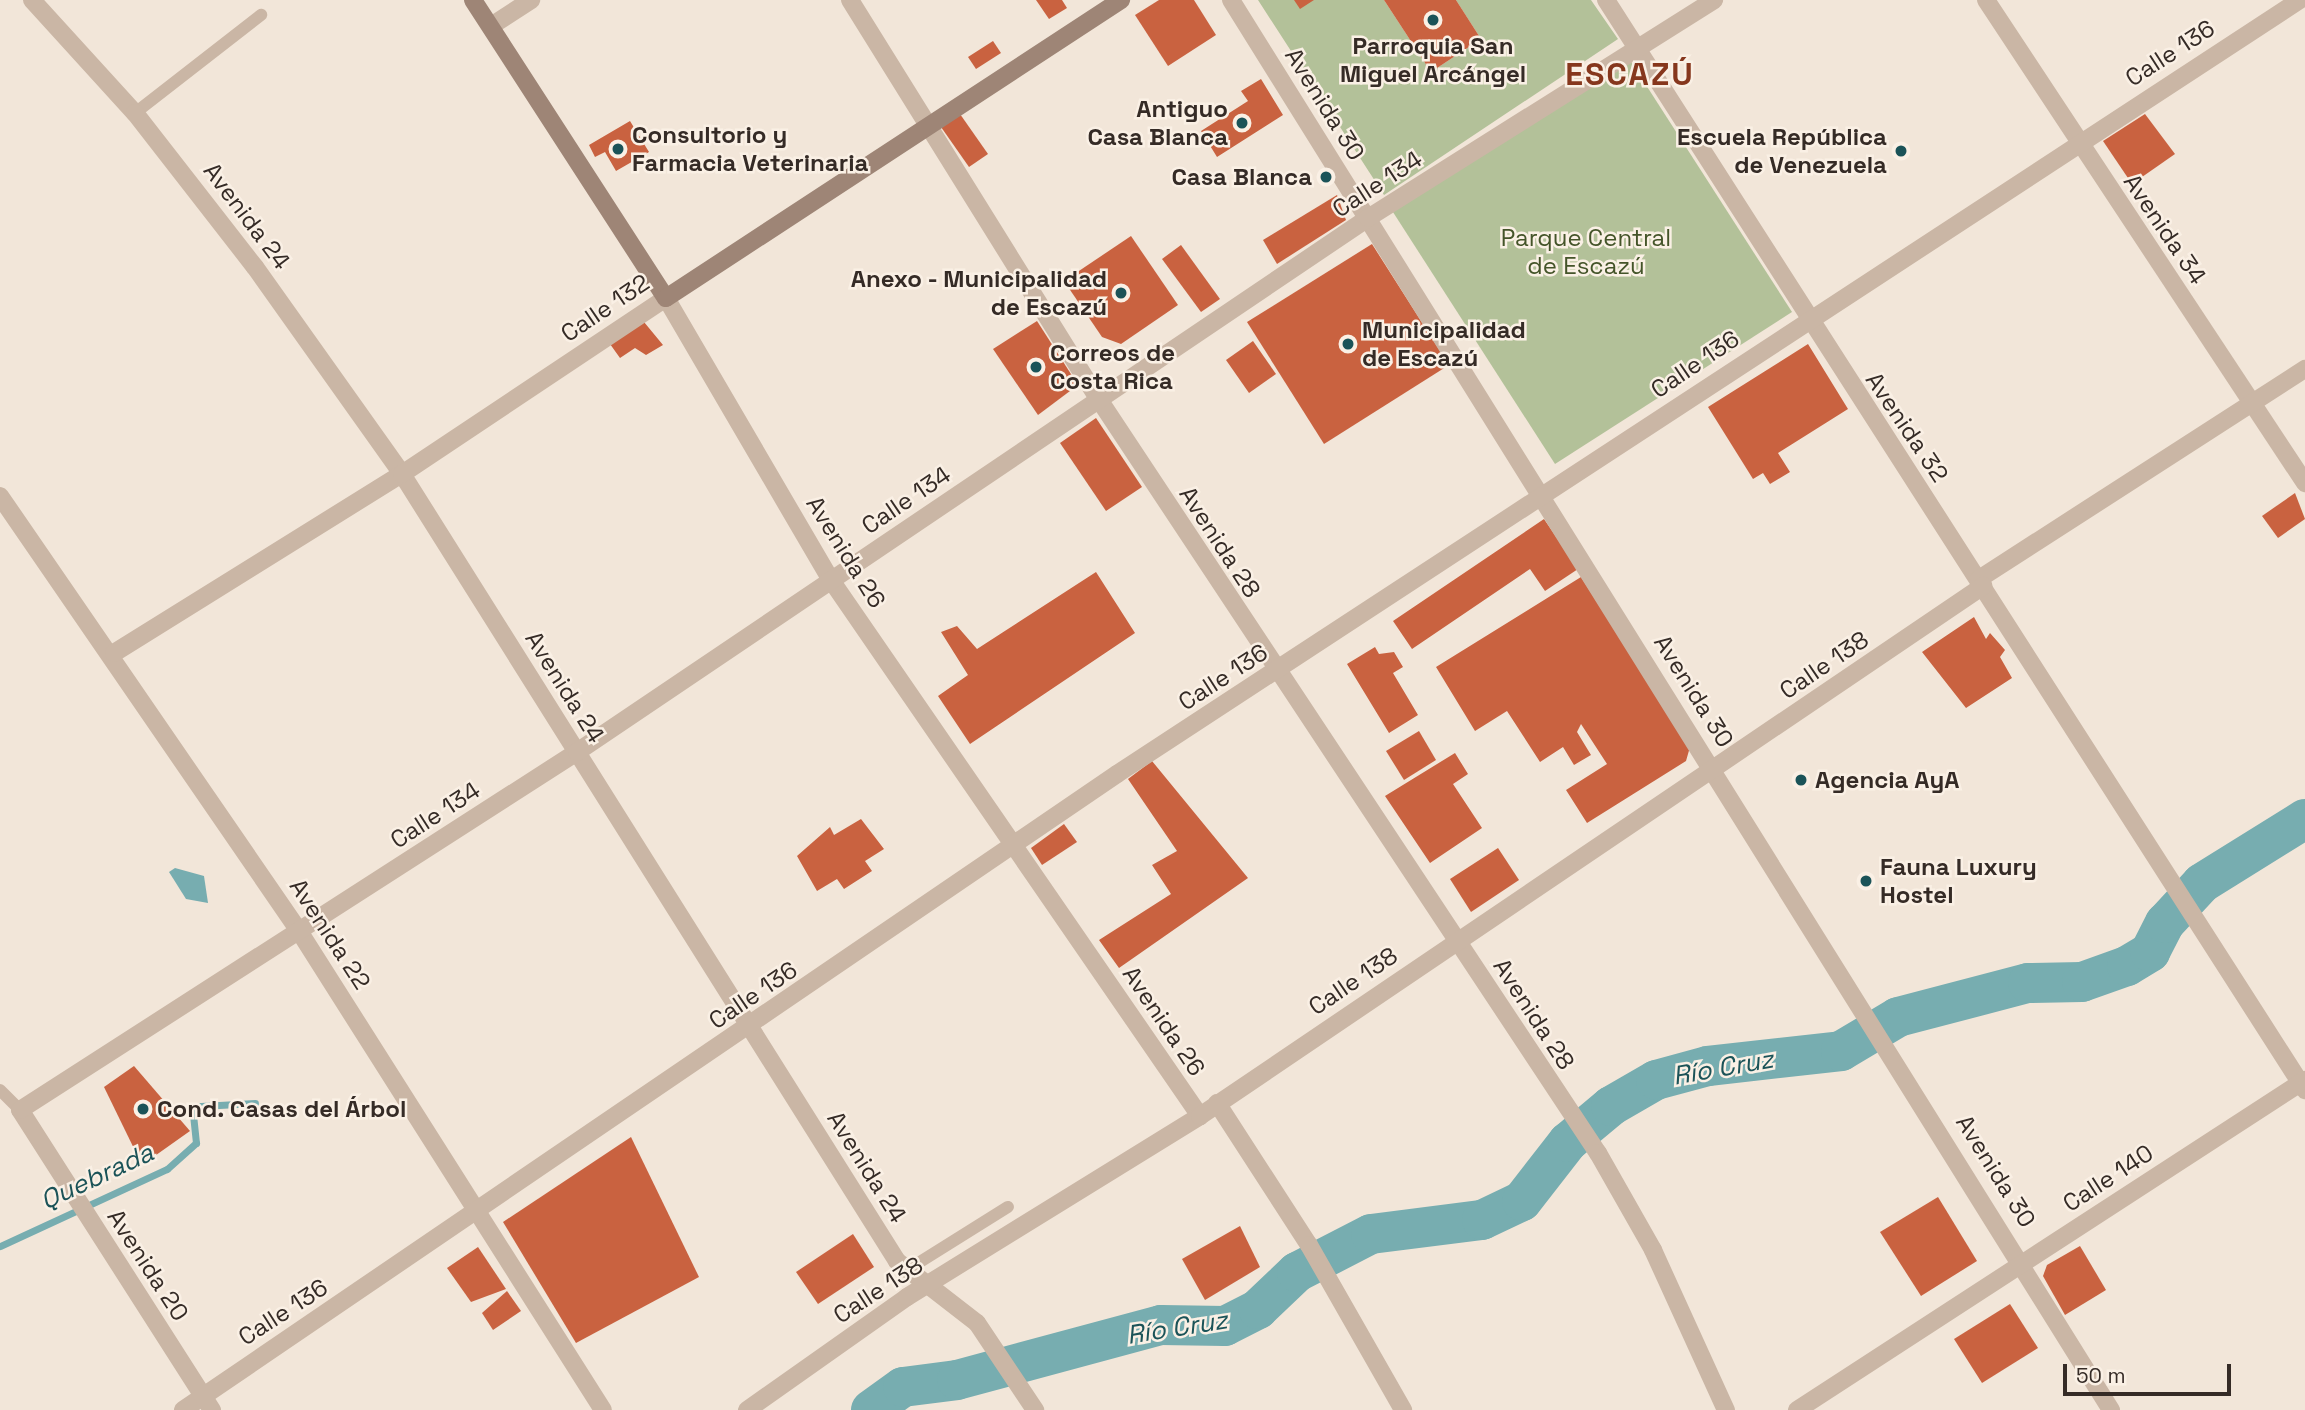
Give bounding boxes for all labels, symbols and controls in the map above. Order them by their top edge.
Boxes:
marker: Parroquia San Miguel Arcángel [1425,12,1441,28]
street label: Calle 136 [2120,14,2220,92]
place label: Parroquia San Miguel Arcángel [1340,32,1526,88]
street label: Avenida 30 [1279,42,1371,166]
district label: ESCAZÚ [1566,55,1694,93]
place label: Antiguo Casa Blanca [1087,95,1228,151]
marker: Antiguo Casa Blanca [1234,115,1250,131]
place label: Consultorio y Farmacia Veterinaria [632,121,869,177]
place label: Escuela República de Venezuela [1677,123,1887,179]
marker: Consultorio y Farmacia Veterinaria [610,141,626,157]
marker: Escuela República de Venezuela [1893,143,1909,159]
street label: Calle 134 [1327,144,1427,224]
street label: Avenida 24 [198,157,296,275]
place label: Casa Blanca [1171,163,1312,191]
street label: Avenida 34 [2118,168,2212,290]
marker: Casa Blanca [1318,169,1334,185]
park label: Parque Central de Escazú [1501,224,1671,280]
place label: Anexo - Municipalidad de Escazú [849,265,1107,321]
street label: Calle 132 [555,268,655,348]
marker: Anexo - Municipalidad de Escazú [1113,285,1129,301]
place label: Municipalidad de Escazú [1362,316,1526,372]
street label: Calle 136 [1645,324,1745,404]
marker: Municipalidad de Escazú [1340,336,1356,352]
place label: Correos de Costa Rica [1050,339,1175,395]
marker: Correos de Costa Rica [1028,359,1044,375]
street label: Avenida 32 [1860,367,1954,487]
street label: Calle 134 [856,460,956,540]
street label: Avenida 28 [1173,481,1267,603]
street label: Avenida 26 [800,491,892,613]
street label: Calle 138 [1774,625,1874,705]
street label: Avenida 24 [519,626,611,748]
street label: Avenida 30 [1648,629,1740,753]
street label: Calle 136 [1173,638,1273,716]
place label: Agencia AyA [1815,766,1960,794]
marker: Agencia AyA [1793,772,1809,788]
street label: Calle 134 [385,775,485,855]
place label: Fauna Luxury Hostel [1880,853,2037,909]
street label: Avenida 22 [284,873,376,995]
marker: Fauna Luxury Hostel [1858,873,1874,889]
street label: Calle 138 [1303,941,1403,1021]
street label: Avenida 28 [1487,953,1581,1075]
street label: Calle 136 [703,955,803,1035]
street label: Avenida 26 [1117,961,1211,1081]
water label: Río Cruz [1670,1044,1776,1092]
place label: Cond. Casas del Árbol [157,1095,407,1123]
marker: Cond. Casas del Árbol [135,1101,151,1117]
street label: Avenida 24 [821,1106,913,1228]
street label: Avenida 30 [1950,1109,2042,1233]
water label: Quebrada [36,1137,158,1217]
street label: Calle 140 [2057,1138,2159,1218]
street label: Avenida 20 [101,1204,195,1326]
street label: Calle 138 [828,1250,928,1330]
street label: Calle 136 [233,1273,333,1351]
water label: Río Cruz [1124,1305,1230,1351]
scale bar [2067,1350,2235,1394]
text: 50 m [2076,1362,2126,1389]

